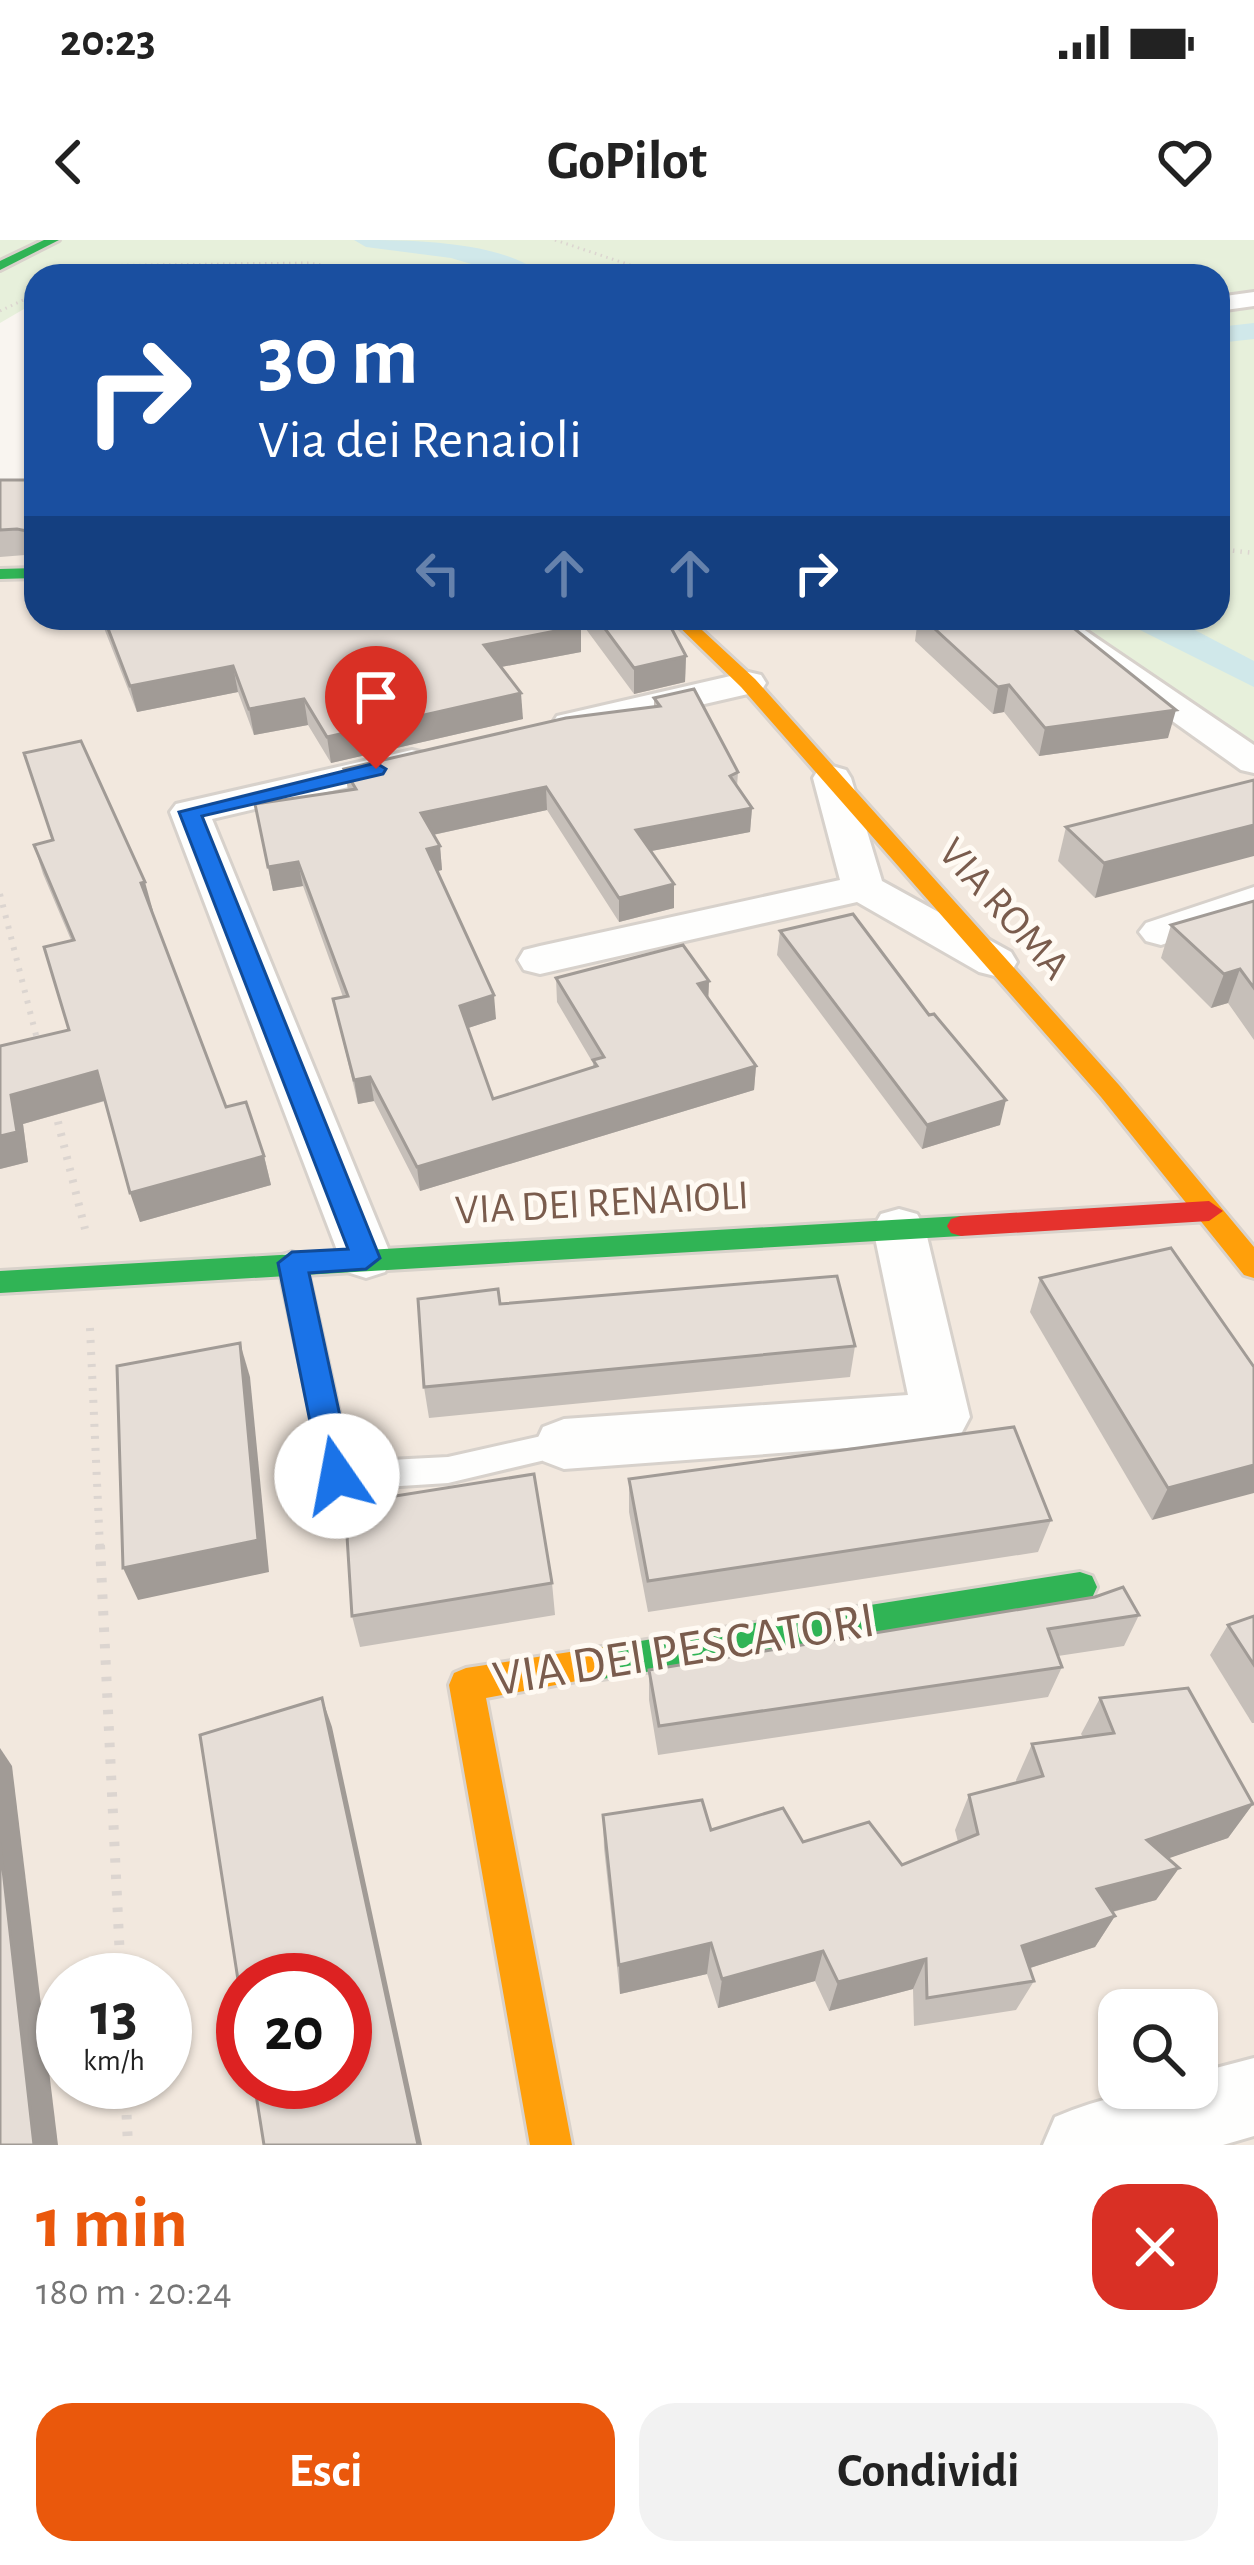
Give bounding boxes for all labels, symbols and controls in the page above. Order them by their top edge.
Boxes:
text: 20:23 [60,19,156,64]
icon: back [36,129,102,195]
icon: heart [1152,129,1218,195]
text: GoPilot [547,135,707,189]
icon: right [60,312,216,468]
text: 30 m [258,316,418,400]
text: Via dei Renaioli [258,414,582,468]
icon: left [405,540,471,606]
icon: ahead [531,540,597,606]
icon: ahead [657,540,723,606]
icon: right [783,540,849,606]
pin [325,646,427,769]
icon: arrive [343,664,409,730]
street label: VIA ROMA [930,831,1078,987]
street label: VIA DEI RENAIOLI [454,1174,750,1232]
position arrow [274,1413,400,1539]
street label: VIA DEI PESCATORI [490,1595,878,1705]
speed limit sign: 20 [216,1953,372,2109]
text: 13 [90,1986,138,2046]
map controls [1098,1989,1218,2109]
button: search [1098,1989,1218,2109]
text: km/h [83,2046,145,2076]
button: close [1092,2184,1218,2310]
text: 1 min [36,2188,188,2260]
text: 180 m · 20:24 [36,2273,232,2312]
button: Esci [36,2403,615,2541]
button: Condividi [639,2403,1218,2541]

